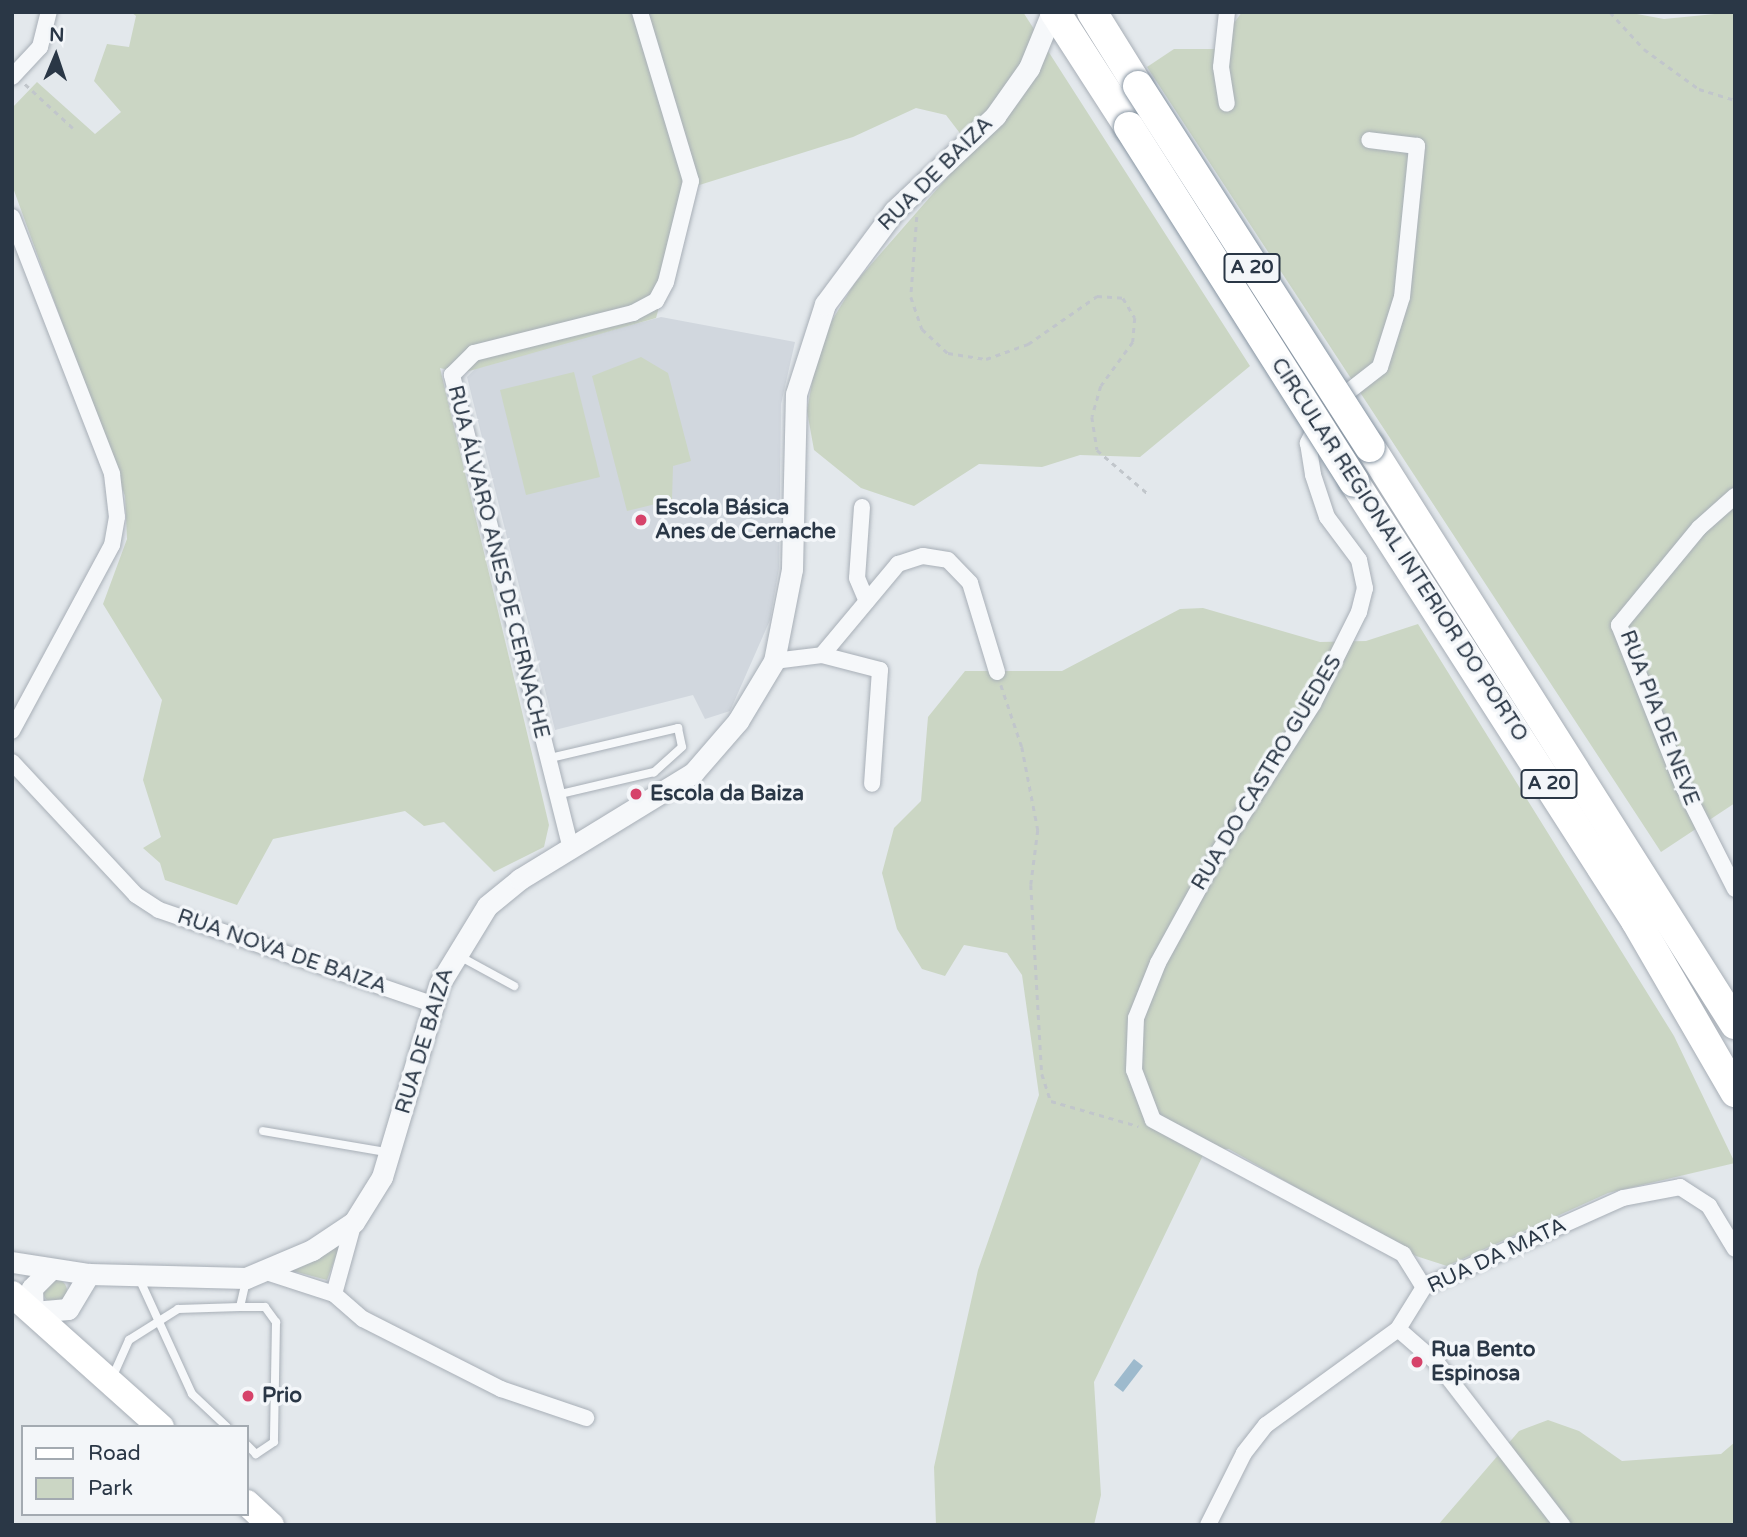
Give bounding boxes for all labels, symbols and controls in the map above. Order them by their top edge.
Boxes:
north arrow [21,21,91,91]
text: N [49,24,65,46]
street label: RUA DE BAIZA [874,112,998,236]
road number: A 20 [1222,252,1282,284]
street label: CIRCULAR REGIONAL INTERIOR DO PORTO [1265,354,1533,746]
street label: RUA ÁLVARO ANES DE CERNACHE [442,383,554,741]
place label: Escola Básica Anes de Cernache [655,495,836,545]
marker: Escola Básica Anes de Cernache [633,512,649,528]
street label: RUA PIA DE NEVE [1614,627,1704,809]
street label: RUA DO CASTRO GUEDES [1187,651,1347,895]
road number: A 20 [1519,768,1579,800]
place label: Escola da Baiza [650,781,804,807]
marker: Escola da Baiza [628,786,644,802]
street label: RUA NOVA DE BAIZA [174,904,390,1000]
street label: RUA DE BAIZA [391,965,459,1117]
street label: RUA DA MATA [1424,1213,1570,1299]
place label: Rua Bento Espinosa [1431,1337,1536,1387]
marker: Rua Bento Espinosa [1409,1354,1425,1370]
place label: Prio [262,1383,302,1409]
marker: Prio [240,1388,256,1404]
legend [21,1425,248,1516]
text: Road [88,1441,141,1466]
text: Park [88,1476,133,1501]

